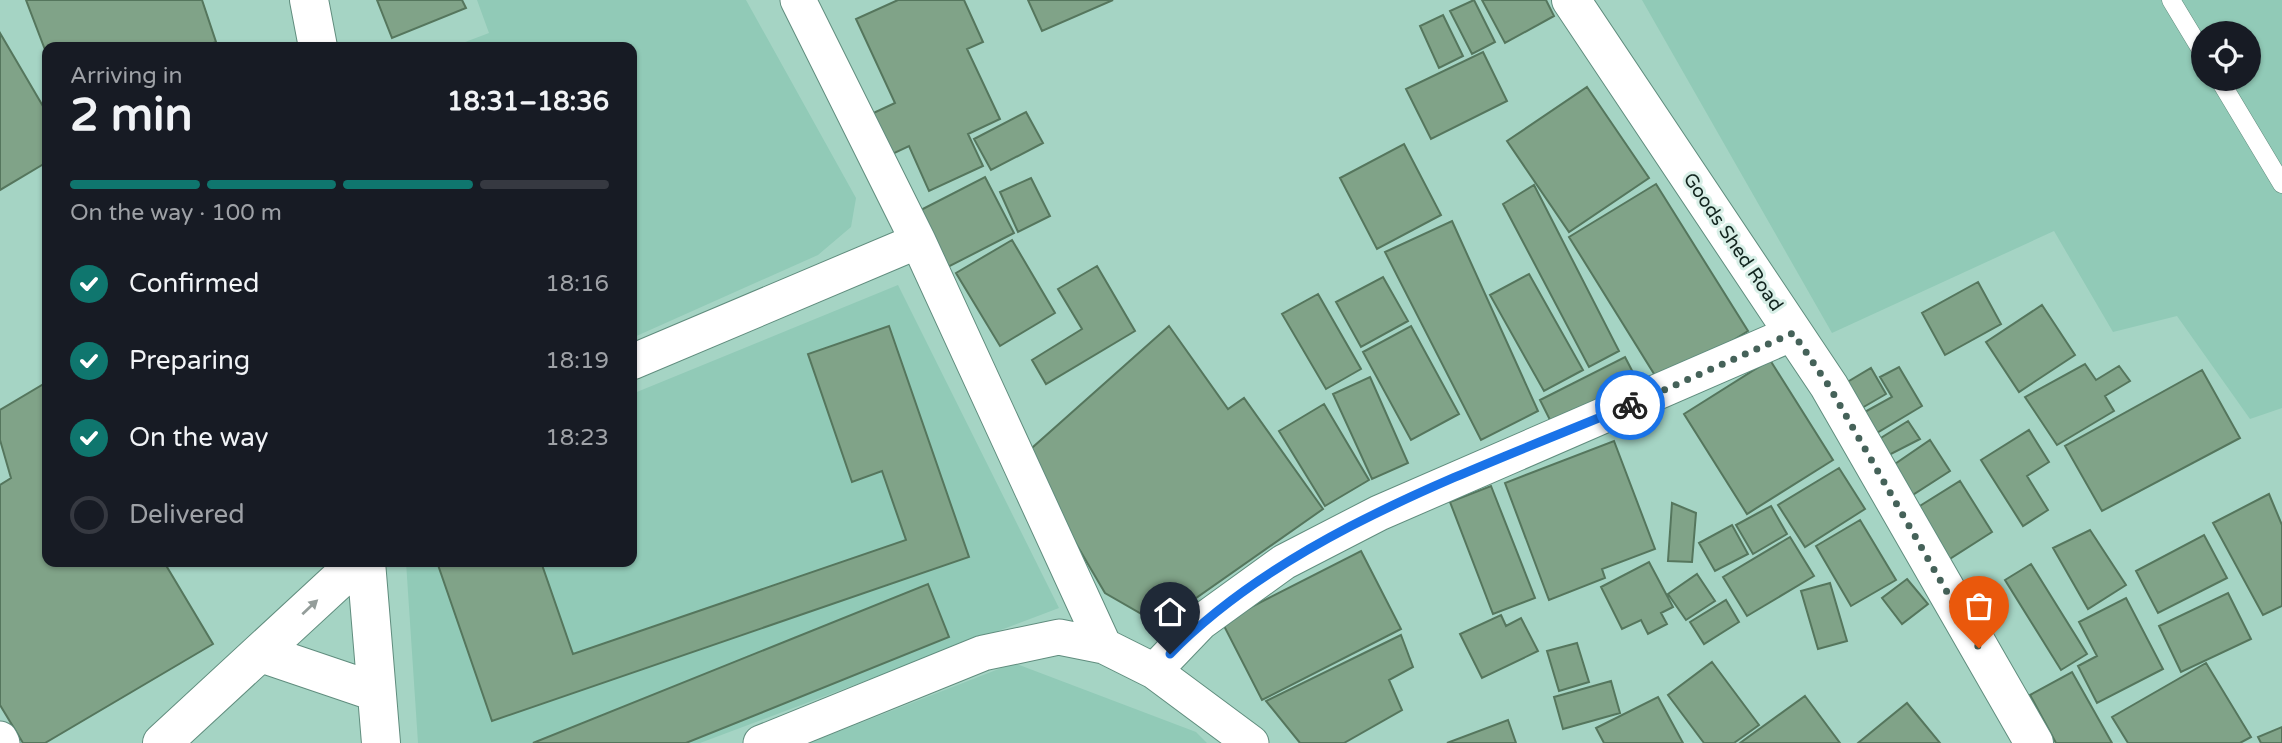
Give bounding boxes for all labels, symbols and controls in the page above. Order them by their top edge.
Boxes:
map controls [2191,21,2261,91]
button: locate [2191,21,2261,91]
text: Arriving in [70,62,183,90]
text: 18:31–18:36 [447,86,609,117]
text: 2 min [70,88,193,143]
street label: Goods Shed Road [1679,169,1787,315]
text: On the way · 100 m [70,199,282,227]
icon: check [70,265,108,303]
text: Confirmed [129,268,259,299]
text: 18:16 [545,270,609,298]
icon: check [70,342,108,380]
text: Preparing [129,345,250,376]
text: 18:19 [545,347,609,375]
courier [1595,370,1665,440]
icon: bike [1611,386,1649,424]
icon: check [70,419,108,457]
text: On the way [129,422,269,453]
text: 18:23 [545,424,609,452]
text: Delivered [129,499,245,530]
pin [1949,576,2009,648]
pin [1140,582,1200,654]
icon: bag [1960,587,1998,625]
icon: home [1151,593,1189,631]
one-way arrow [301,600,318,616]

